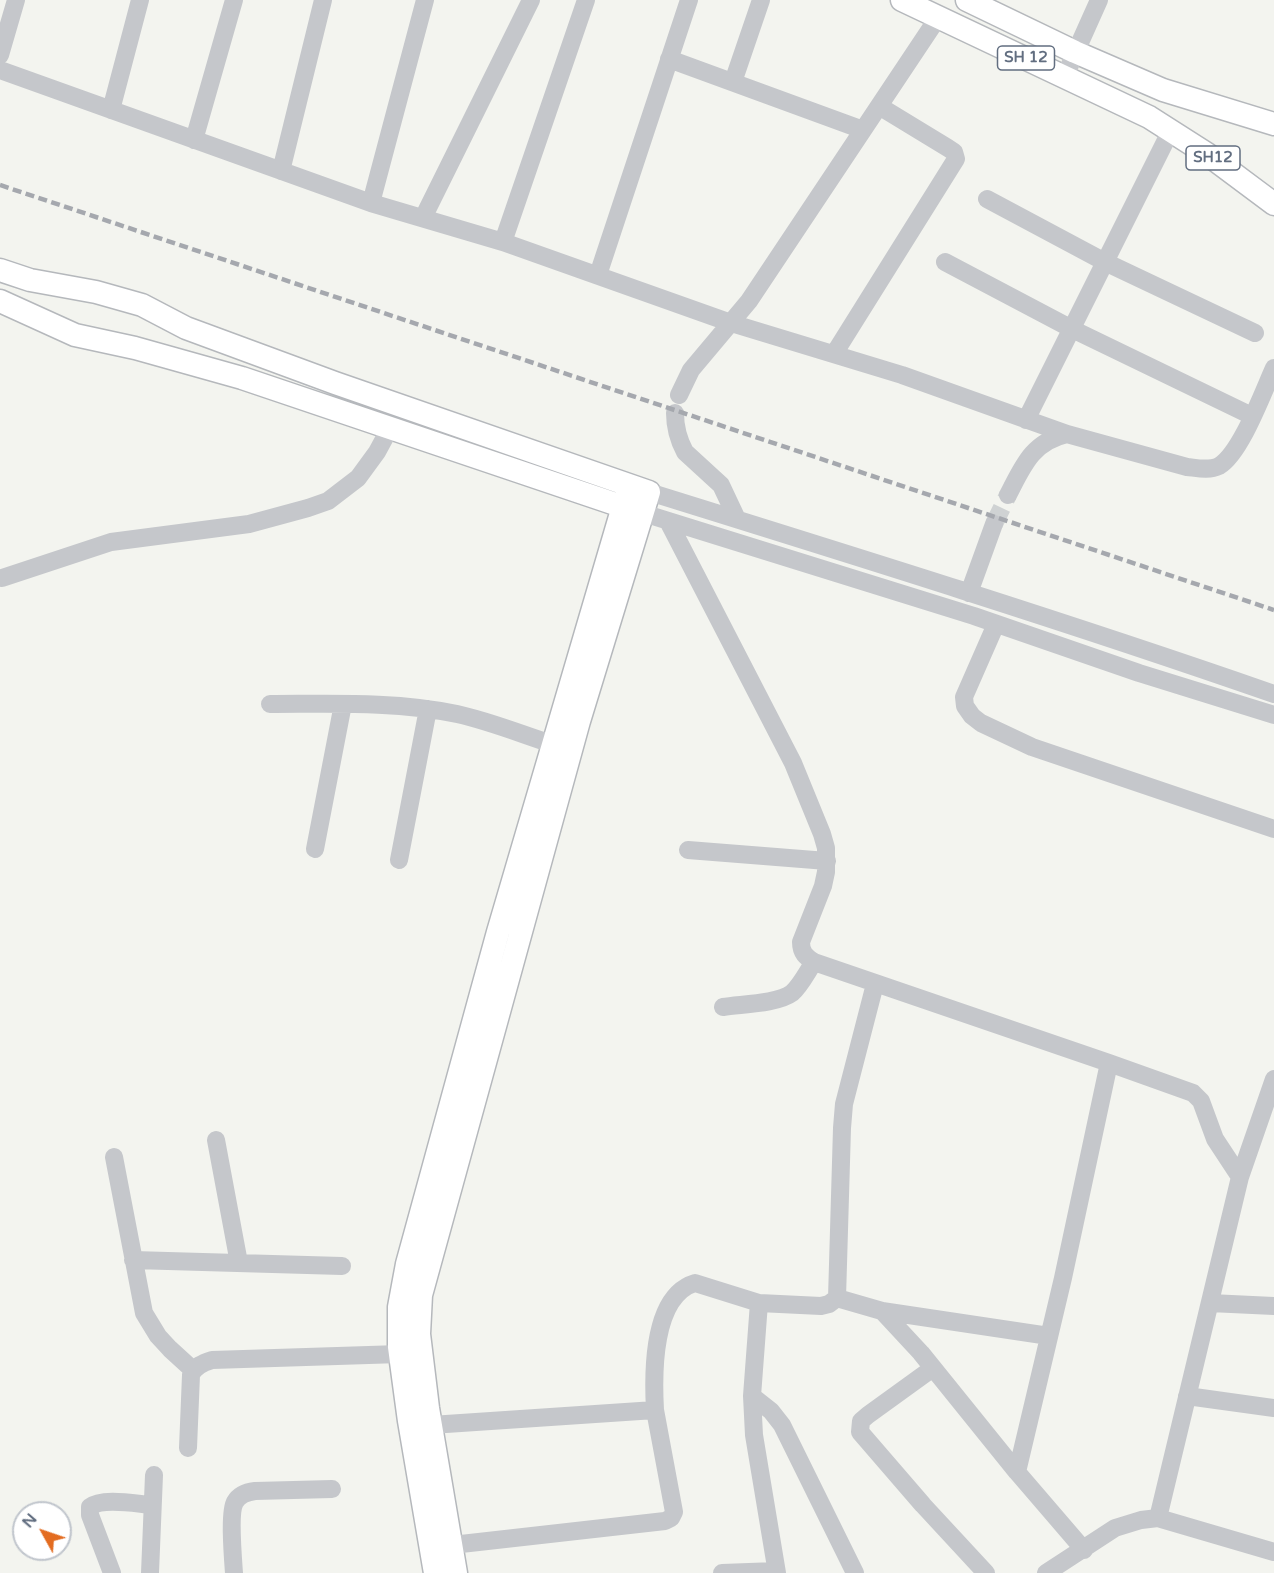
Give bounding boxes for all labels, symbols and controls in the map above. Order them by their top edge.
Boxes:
road number: SH 12 [998,46,1054,70]
road number: SH12 [1186,146,1240,170]
north arrow [12,1501,72,1561]
text: N [18,1509,42,1532]

